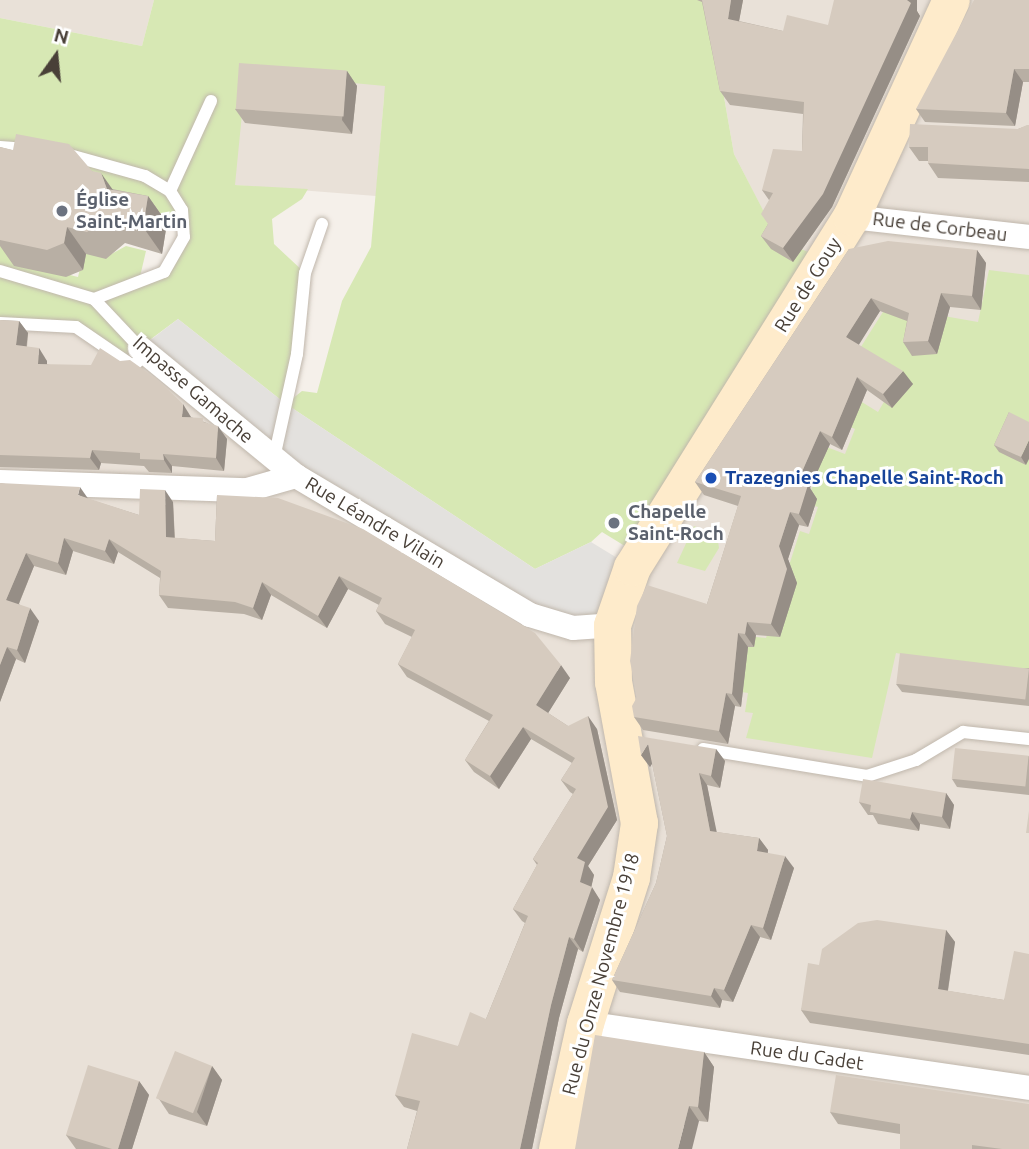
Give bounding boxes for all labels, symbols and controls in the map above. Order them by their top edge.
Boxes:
north arrow [21,21,91,91]
text: N [52,23,71,48]
place label: Église Saint-Martin [76,189,187,233]
marker: Église Saint-Martin [54,203,70,219]
street label: Rue de Corbeau [871,207,1009,247]
street label: Rue de Gouy [770,234,846,336]
street label: Impasse Gamache [128,331,258,449]
place label: Trazegnies Chapelle Saint-Roch [725,467,1004,489]
marker: Trazegnies Chapelle Saint-Roch [703,470,719,486]
street label: Rue Léandre Vilain [301,472,449,574]
place label: Chapelle Saint-Roch [628,501,724,545]
marker: Chapelle Saint-Roch [606,515,622,531]
street label: Rue du Onze Novembre 1918 [558,851,644,1097]
street label: Rue du Cadet [749,1037,865,1075]

